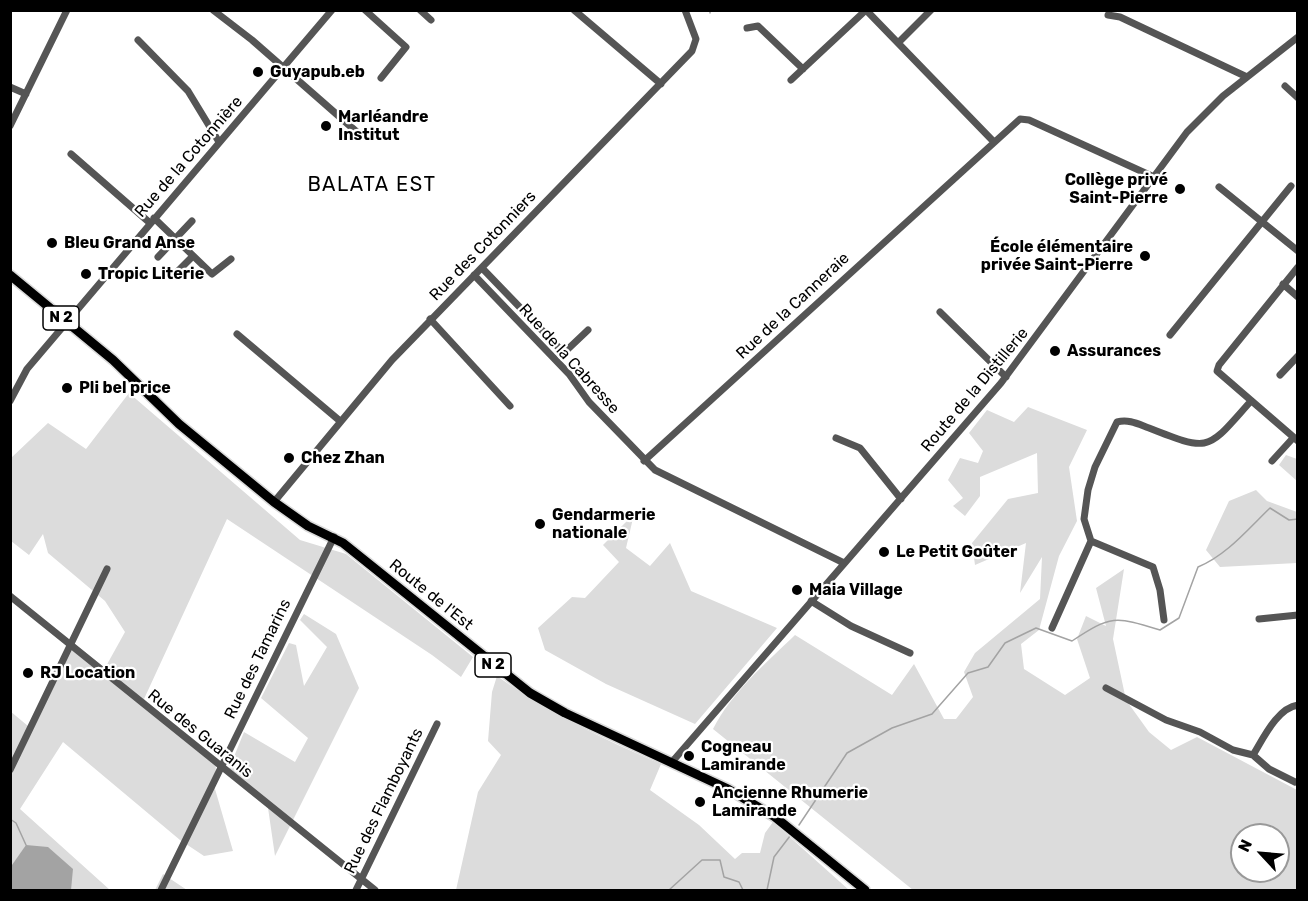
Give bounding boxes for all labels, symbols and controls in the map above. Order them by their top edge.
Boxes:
place label: Guyapub.eb [270,62,365,82]
marker: Guyapub.eb [251,65,265,79]
street label: Rue de la Cotonnière [131,92,247,222]
place label: Marléandre Institut [338,107,429,145]
marker: Marléandre Institut [319,119,333,133]
place label: Collège privé Saint-Pierre [1065,170,1168,208]
district label: BALATA EST [307,173,437,197]
marker: Collège privé Saint-Pierre [1173,182,1187,196]
street label: Rue des Cotonniers [426,187,540,305]
place label: Bleu Grand Anse [64,233,195,253]
marker: Bleu Grand Anse [45,236,59,250]
place label: École élémentaire privée Saint-Pierre [981,237,1133,275]
street label: Rue de la Canneraie [733,249,853,363]
marker: École élémentaire privée Saint-Pierre [1138,249,1152,263]
place label: Tropic Literie [98,264,204,284]
marker: Tropic Literie [79,267,93,281]
street label: Rue de la Cabresse [515,300,623,418]
road number: N 2 [43,306,79,330]
street label: Route de la Distillerie [917,324,1033,456]
place label: Assurances [1067,341,1161,361]
marker: Assurances [1048,344,1062,358]
place label: Pli bel price [79,378,171,398]
marker: Pli bel price [60,381,74,395]
place label: Chez Zhan [301,448,385,468]
marker: Chez Zhan [282,451,296,465]
place label: Gendarmerie nationale [552,505,656,543]
marker: Gendarmerie nationale [533,517,547,531]
place label: Le Petit Goûter [896,542,1017,562]
marker: Le Petit Goûter [877,545,891,559]
street label: Route de l'Est [385,555,477,635]
place label: Maia Village [809,580,903,600]
marker: Maia Village [790,583,804,597]
street label: Rue des Tamarins [221,596,295,722]
road number: N 2 [475,653,511,677]
place label: RJ Location [40,663,135,683]
marker: RJ Location [21,666,35,680]
street label: Rue des Guaranis [144,686,256,782]
street label: Rue des Flamboyants [340,725,428,877]
place label: Cogneau Lamirande [701,737,786,775]
marker: Cogneau Lamirande [682,749,696,763]
place label: Ancienne Rhumerie Lamirande [712,783,868,821]
marker: Ancienne Rhumerie Lamirande [693,795,707,809]
north arrow [1230,823,1290,883]
text: N [1234,836,1256,855]

